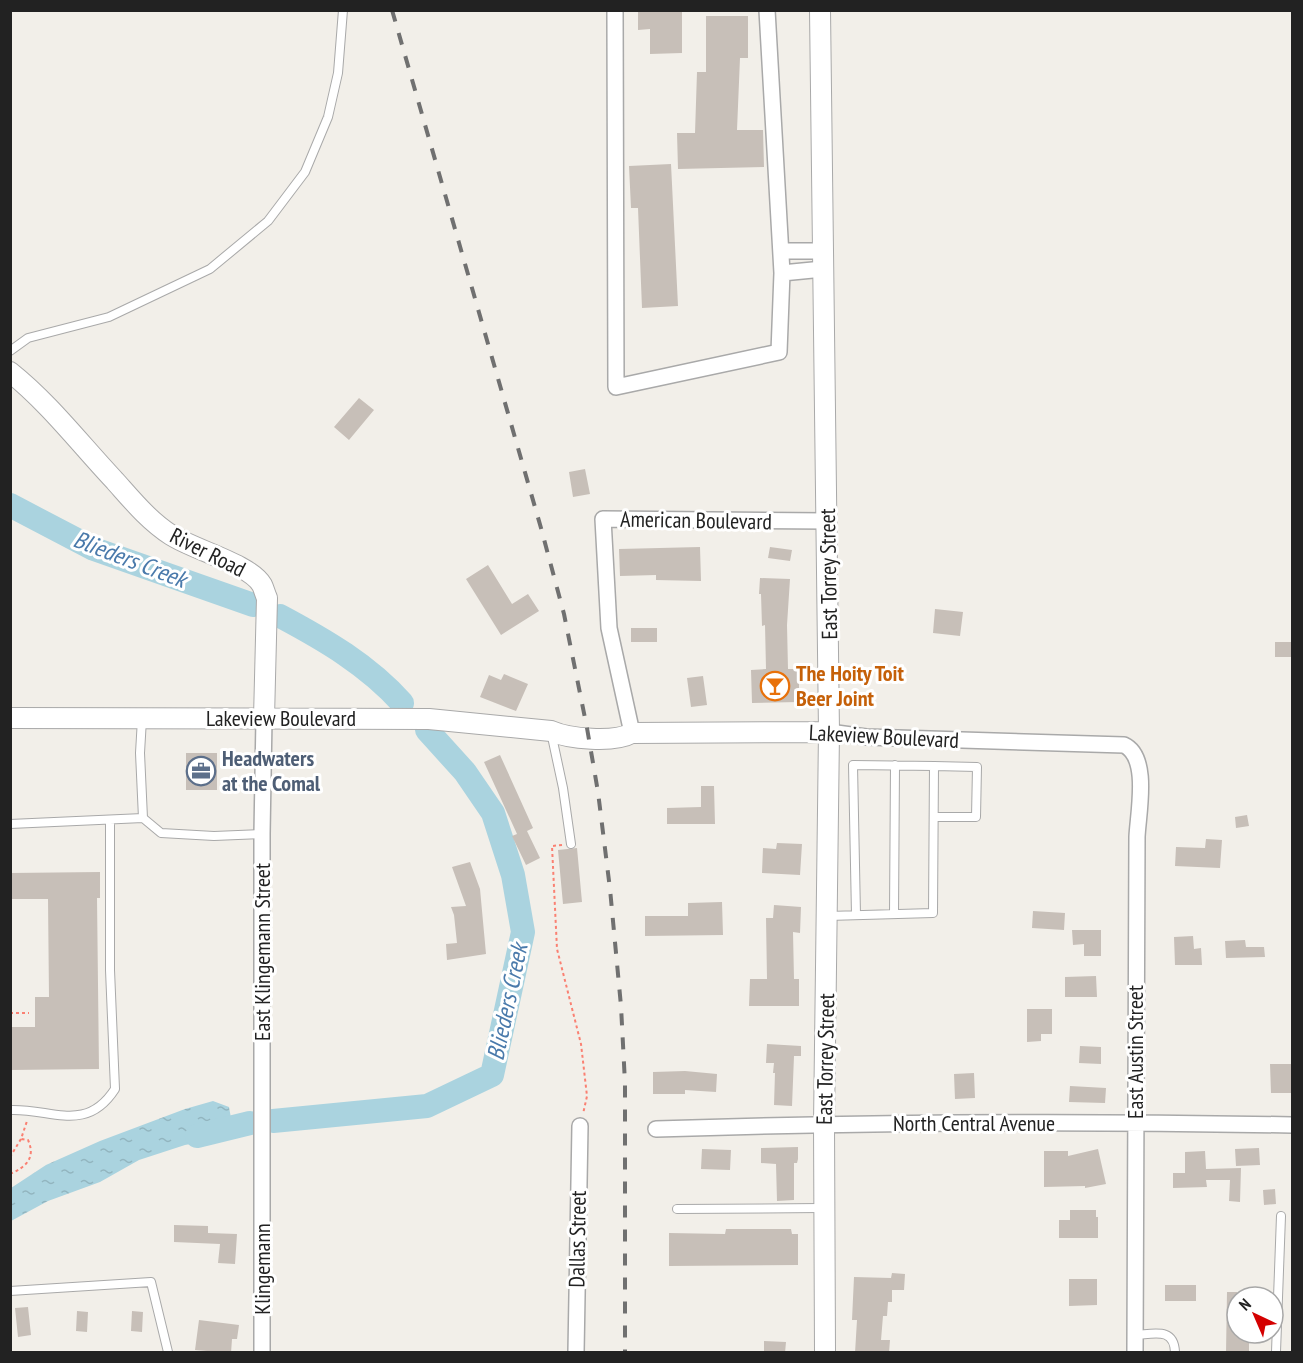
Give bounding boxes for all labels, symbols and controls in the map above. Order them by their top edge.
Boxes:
street label: American Boulevard [620,505,772,535]
street label: East Torrey Street [813,508,843,640]
street label: River Road [165,521,251,583]
water label: Blieders Creek [69,523,193,596]
place label: The Hoity Toit Beer Joint [796,659,904,712]
bar icon: The Hoity Toit Beer Joint [759,670,791,702]
street label: Lakeview Boulevard [206,704,356,732]
street label: Lakeview Boulevard [808,718,960,754]
place label: Headwaters at the Comal [222,744,321,797]
office icon: Headwaters at the Comal [185,755,217,787]
street label: East Klingemann Street [248,863,276,1041]
water label: Blieders Creek [480,938,535,1063]
street label: East Austin Street [1121,985,1149,1119]
street label: East Torrey Street [810,993,840,1125]
street label: North Central Avenue [893,1109,1055,1137]
street label: Dallas Street [562,1190,592,1288]
street label: Klingemann [248,1223,276,1315]
north arrow [1225,1285,1285,1345]
text: N [1235,1294,1255,1314]

